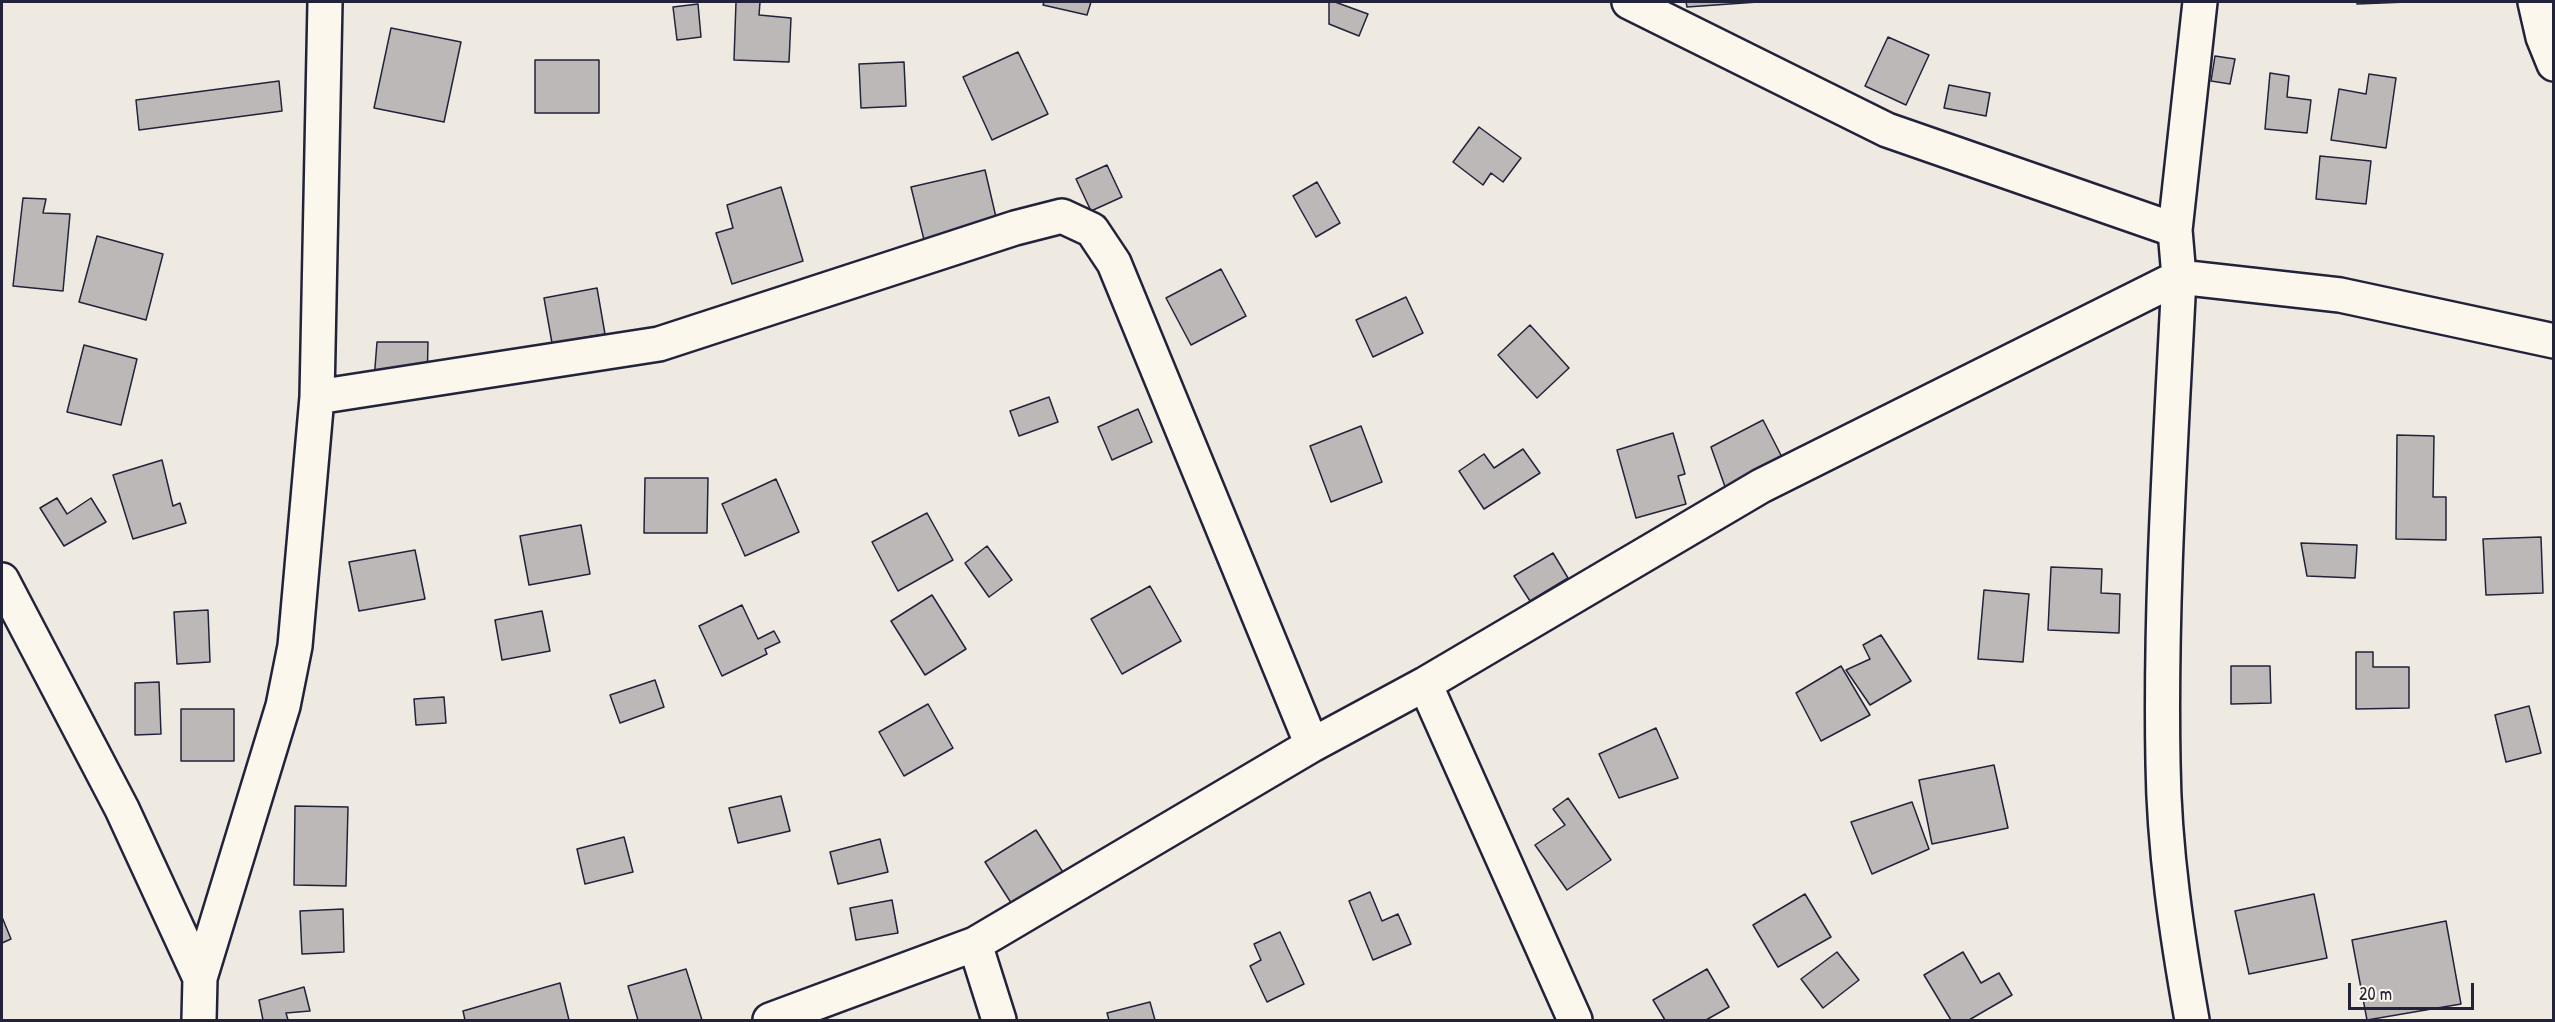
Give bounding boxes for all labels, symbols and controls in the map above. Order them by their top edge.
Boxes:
scale bar [2351,971,2477,1009]
text: 20 m [2359,981,2392,1006]

